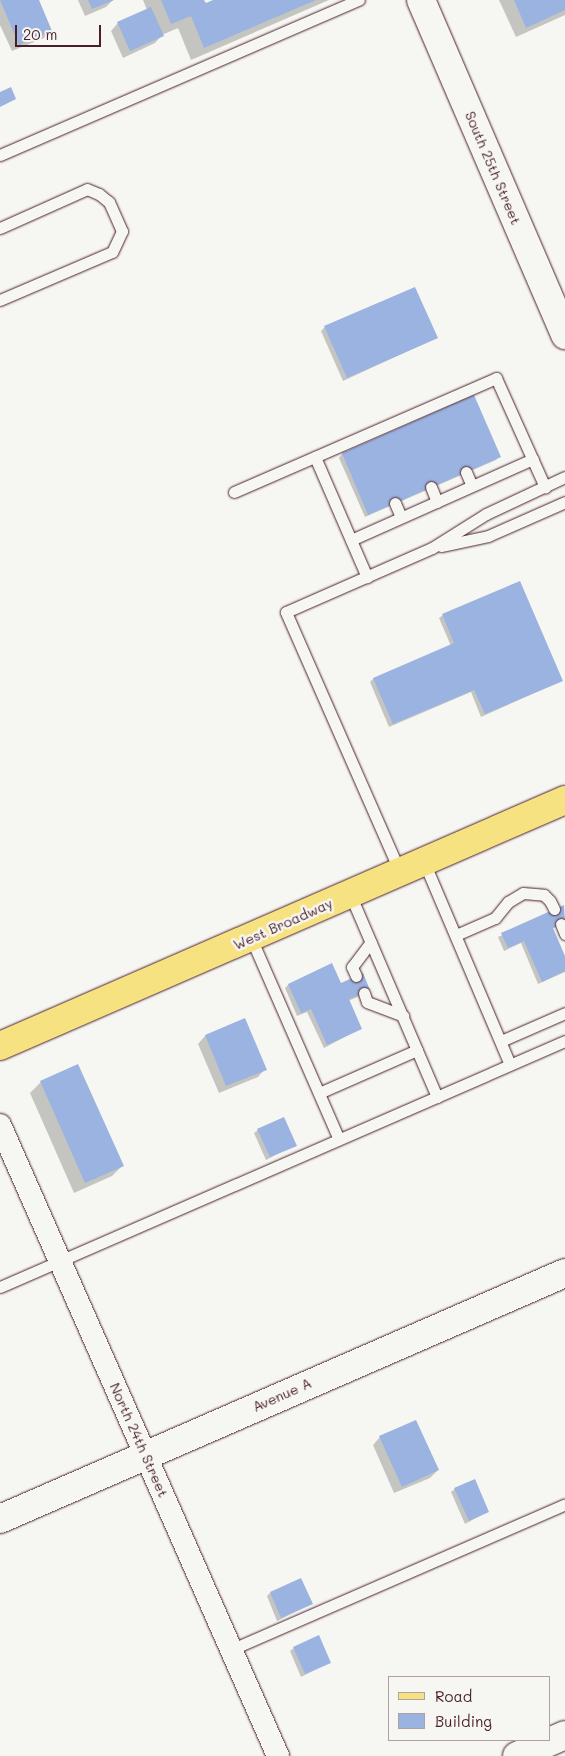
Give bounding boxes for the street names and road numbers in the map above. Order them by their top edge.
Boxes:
street label: South 25th Street [462,109,524,227]
street label: West Broadway [231,895,335,953]
street label: Avenue A [250,1375,314,1415]
street label: North 24th Street [106,1380,172,1500]

